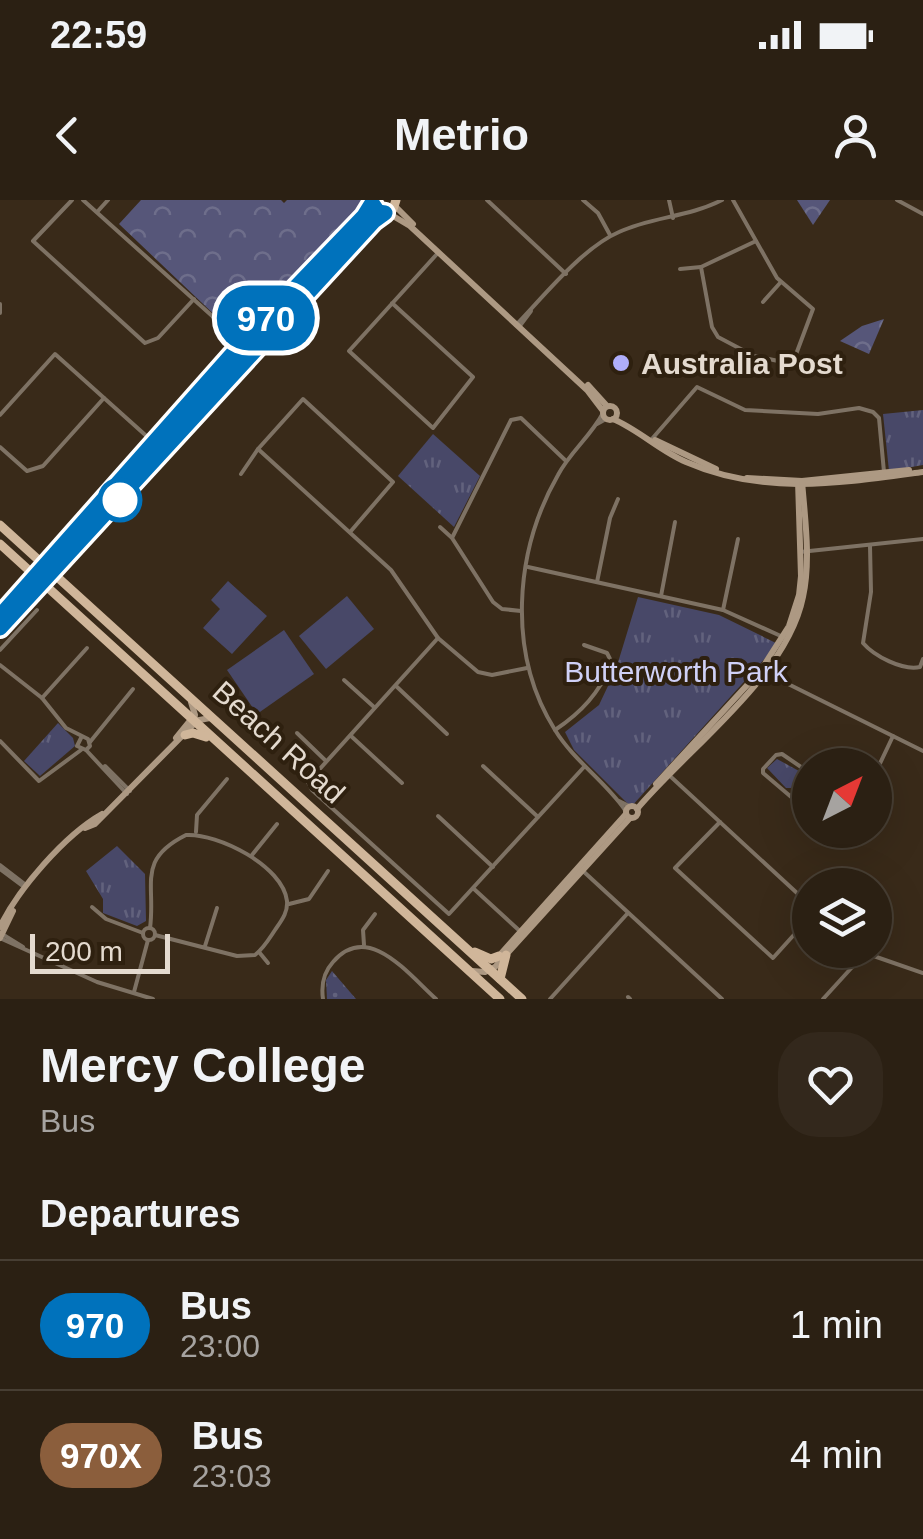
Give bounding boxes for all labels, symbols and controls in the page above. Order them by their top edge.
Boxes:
text: 22:59 [50,14,147,56]
icon: back [40,108,95,163]
icon: person [828,108,883,163]
text: Metrio [394,109,529,160]
line badge: 970 [208,286,324,350]
text: 970 [237,299,295,338]
place label: Australia Post [641,347,843,380]
marker: Australia Post [610,352,632,374]
unlabelled marker [99,479,141,521]
park label: Butterworth Park [564,655,789,688]
street label: Beach Road [207,674,351,810]
north arrow [792,748,892,848]
map controls [792,748,892,968]
button: layers [792,868,892,968]
scale bar [30,929,170,974]
text: 200 m [45,936,123,967]
button: heart [778,1032,883,1137]
text: Mercy College [40,1039,365,1092]
text: Bus [40,1103,95,1139]
text: Departures [40,1193,241,1235]
text: Bus [180,1285,252,1327]
text: 1 min [790,1304,883,1346]
text: 970 [66,1306,124,1345]
text: 23:00 [180,1328,260,1364]
text: Bus [192,1415,264,1457]
text: 4 min [790,1434,883,1476]
text: 970X [60,1436,142,1475]
text: 23:03 [192,1458,272,1494]

